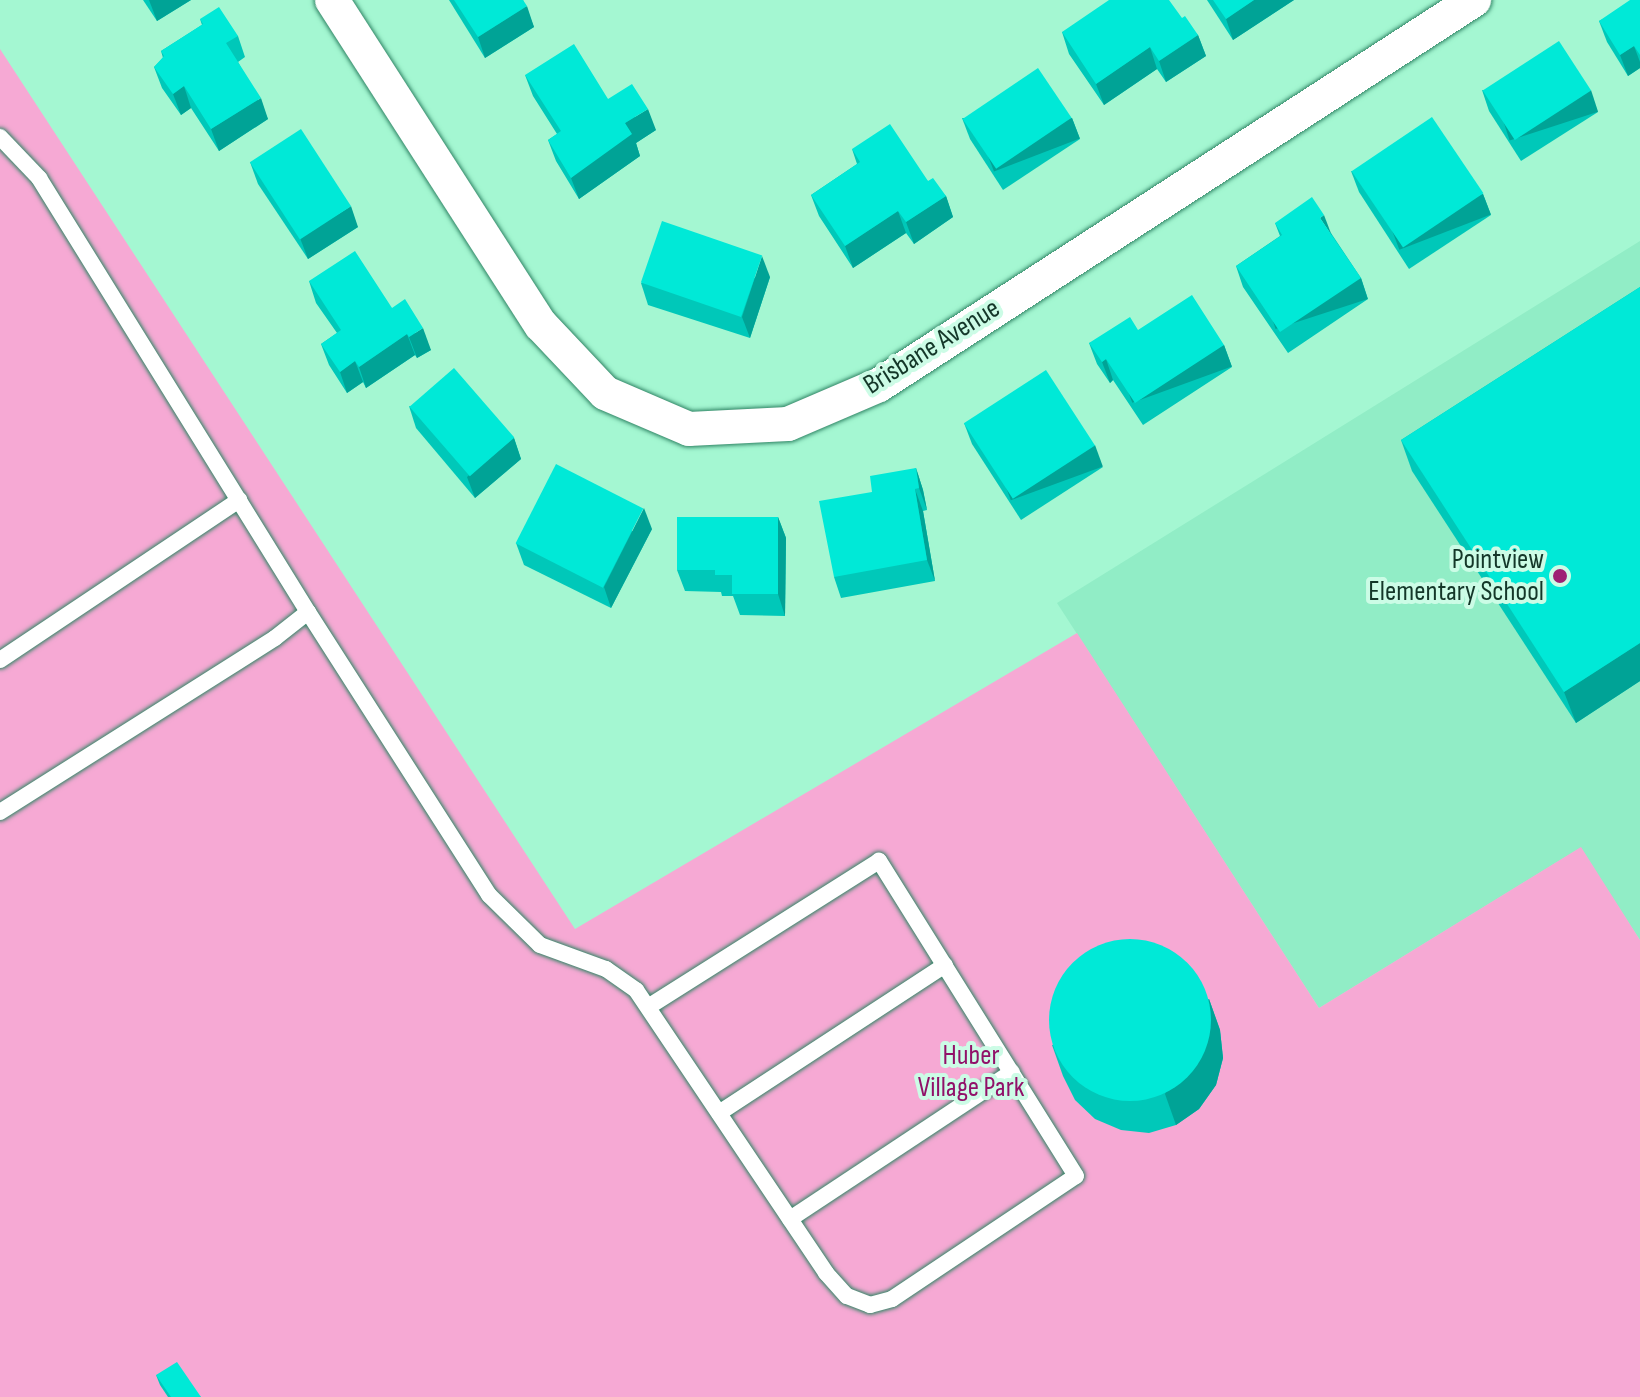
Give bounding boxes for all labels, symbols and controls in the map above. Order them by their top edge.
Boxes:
street label: Brisbane Avenue [858,292,1006,402]
place label: Pointview Elementary School [1368,543,1544,609]
marker: Pointview Elementary School [1551,567,1569,585]
park label: Huber Village Park [918,1039,1024,1105]

